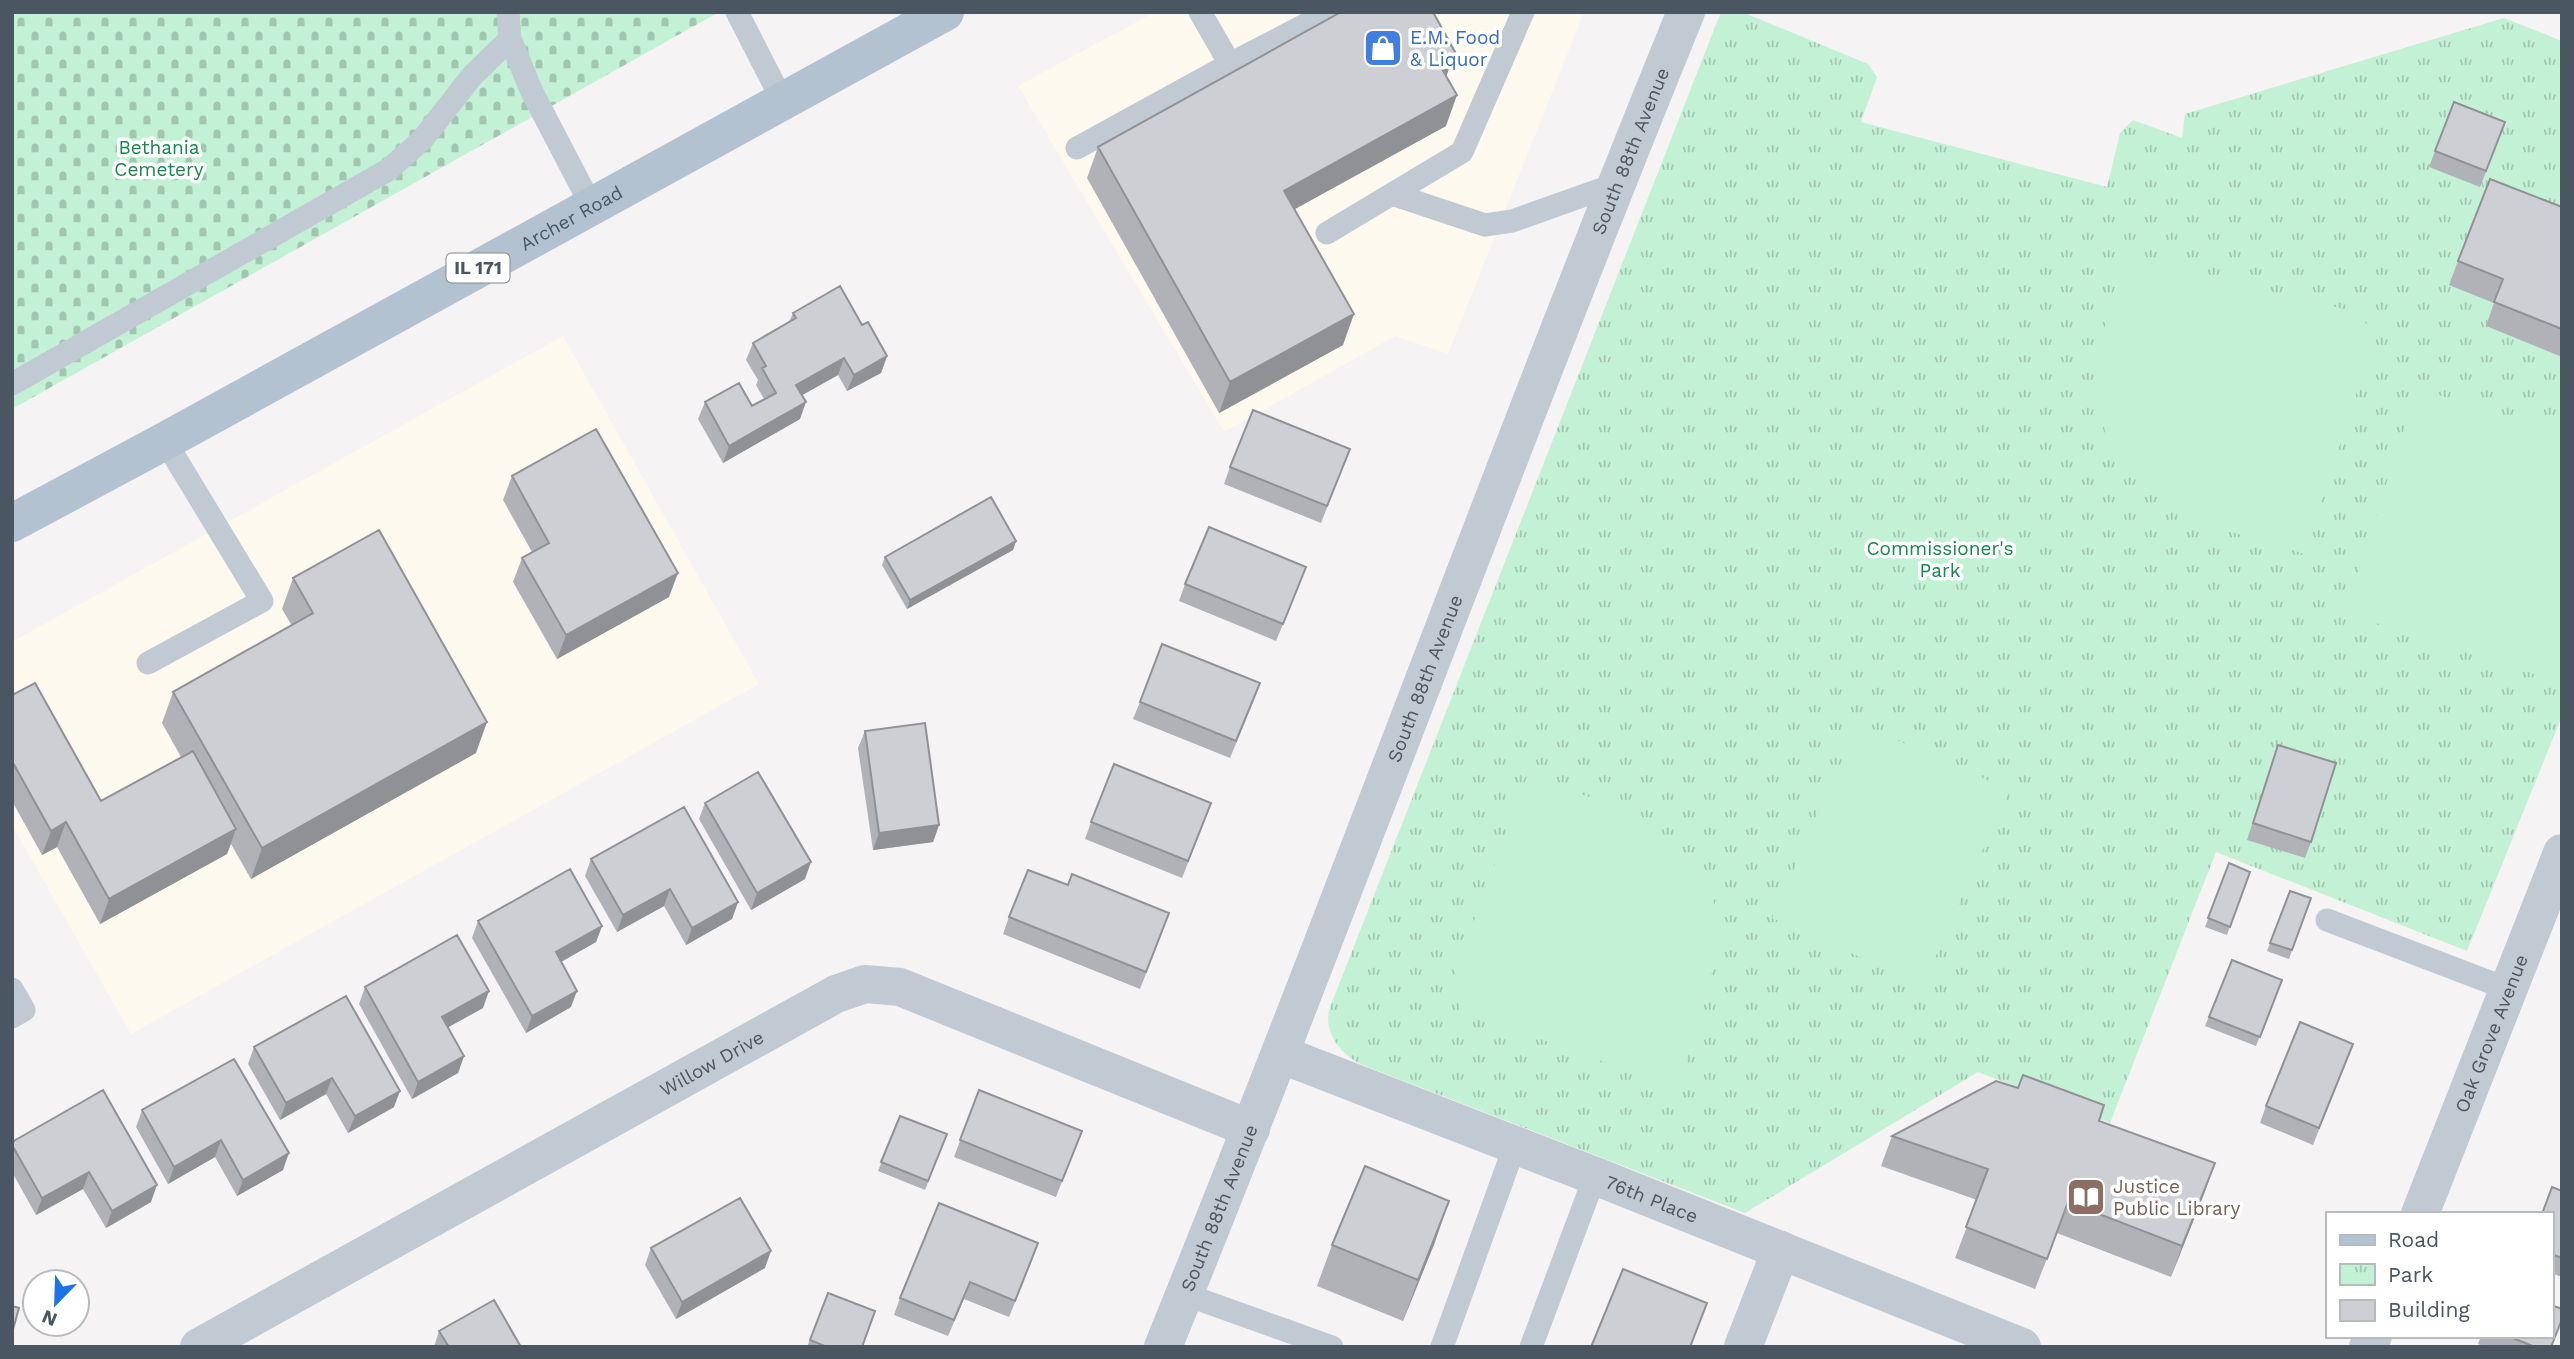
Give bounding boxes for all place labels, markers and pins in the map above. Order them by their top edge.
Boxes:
place label: E.M. Food & Liquor [1410,26,1500,71]
shop icon: E.M. Food & Liquor [1362,27,1404,69]
place label: Justice Public Library [2113,1175,2241,1220]
library icon: Justice Public Library [2065,1176,2107,1218]

